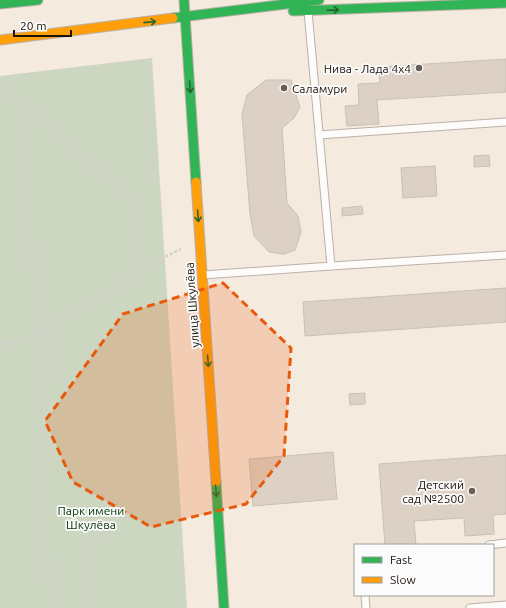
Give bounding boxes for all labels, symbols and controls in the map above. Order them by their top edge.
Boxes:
one-way arrow [326,6,339,14]
scale bar [14,12,71,38]
one-way arrow [143,18,156,26]
text: 20 m [20,19,47,32]
place label: Нива - Лада 4х4 [324,62,411,75]
marker: Нива - Лада 4х4 [414,63,424,73]
one-way arrow [186,80,193,93]
place label: Саламури [292,82,347,95]
marker: Саламури [279,83,289,93]
one-way arrow [195,209,202,222]
street label: улица Шкулёва [183,262,201,348]
one-way arrow [204,354,211,367]
place label: Детский сад №2500 [402,478,464,505]
one-way arrow [212,484,220,497]
marker: Детский сад №2500 [467,486,477,496]
park label: Парк имени Шкулёва [58,504,124,531]
legend [354,544,494,596]
text: Fast [390,553,412,566]
text: Slow [390,573,416,586]

